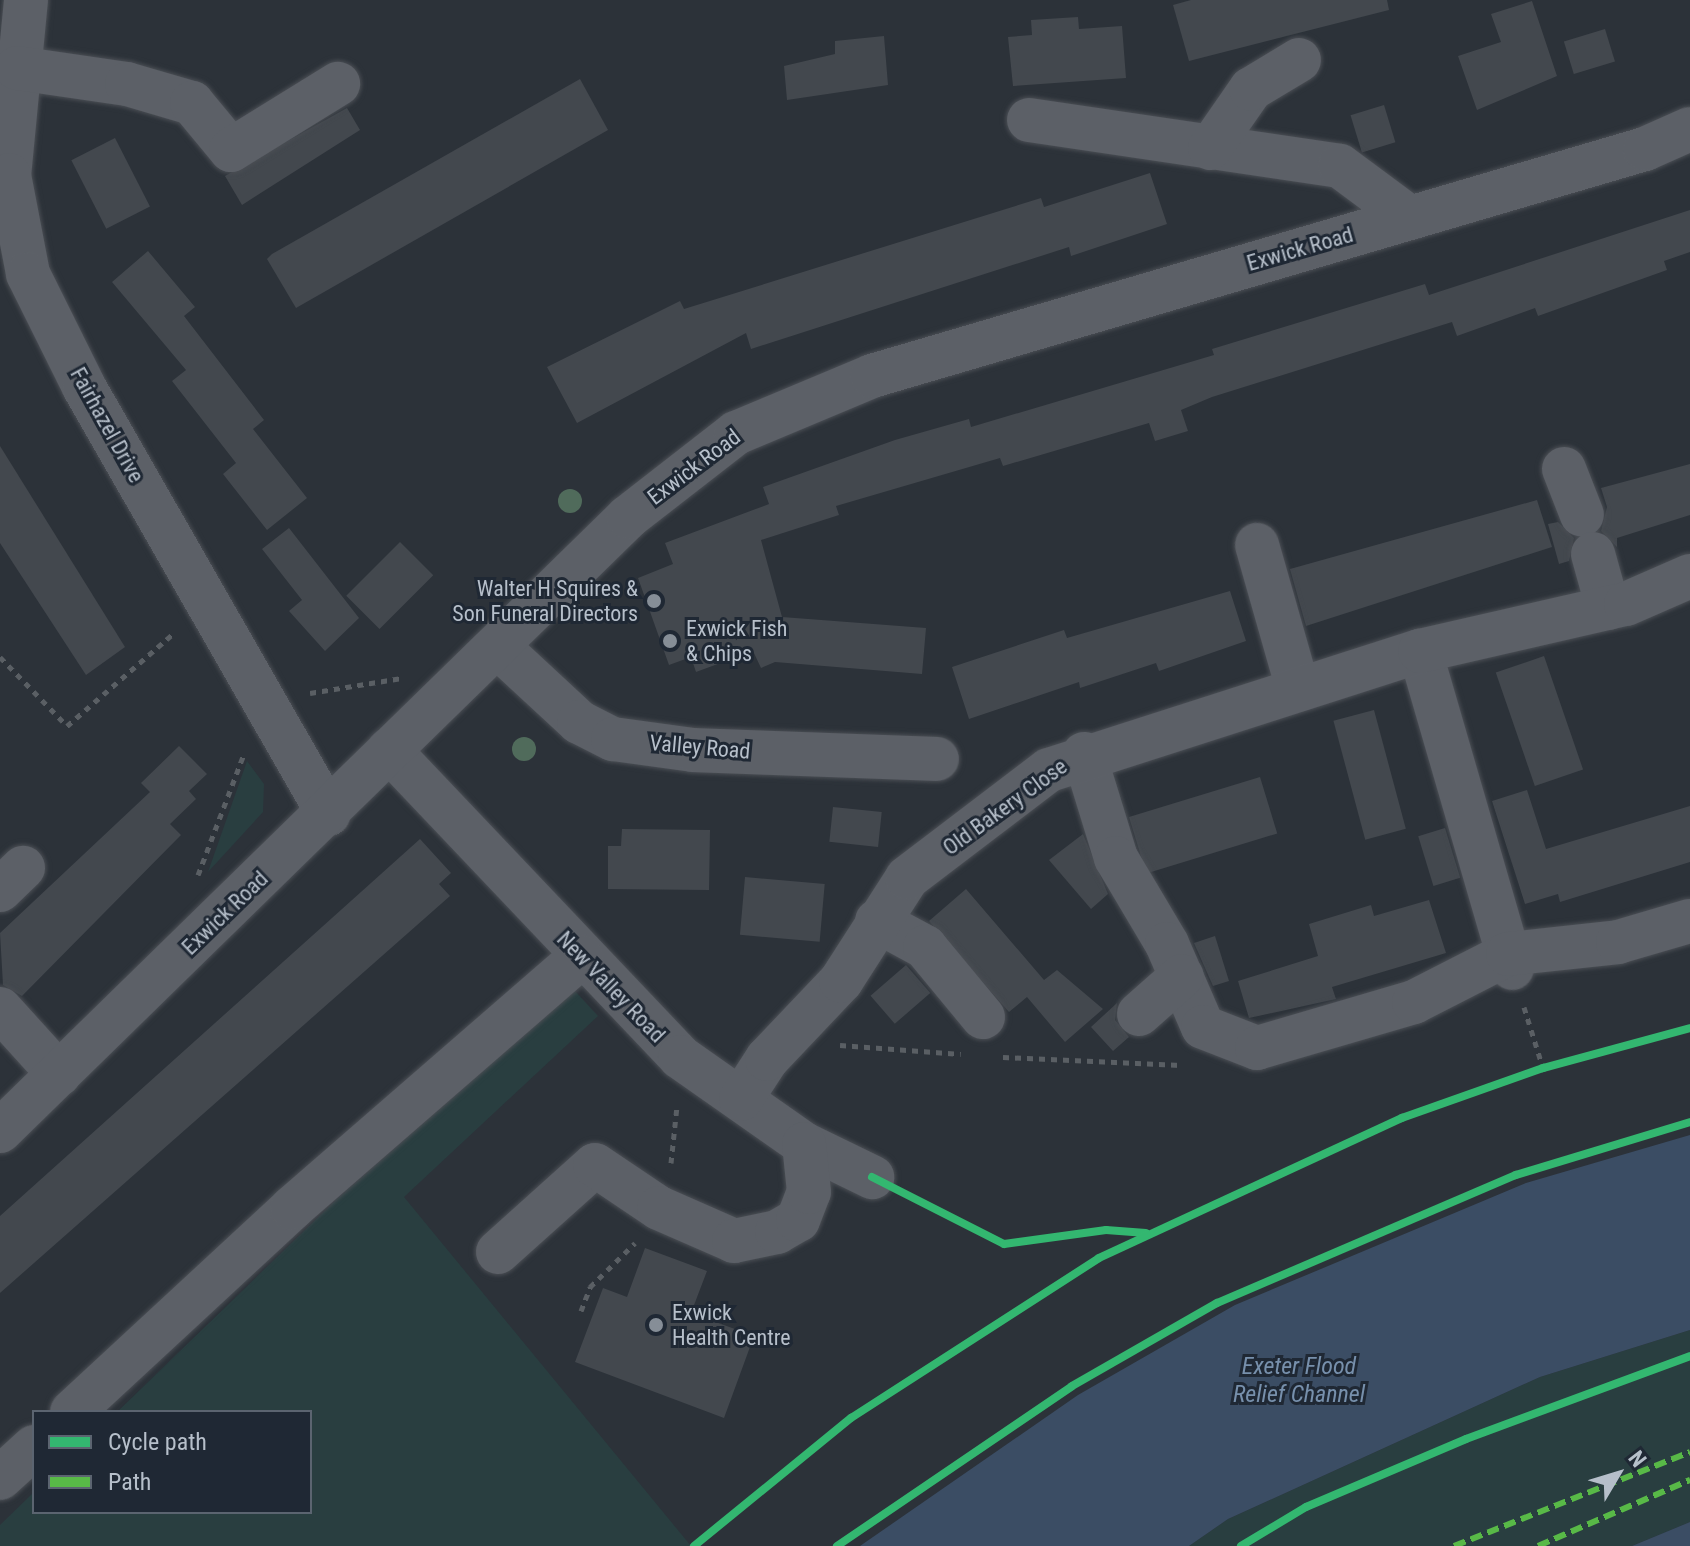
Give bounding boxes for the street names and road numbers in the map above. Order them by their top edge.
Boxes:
street label: Exwick Road [1244,221,1356,277]
street label: Fairhazel Drive [65,363,149,487]
street label: Exwick Road [642,424,746,510]
street label: Valley Road [649,729,751,765]
street label: Old Bakery Close [938,753,1072,861]
street label: Exwick Road [177,866,273,960]
street label: New Valley Road [551,926,671,1048]

